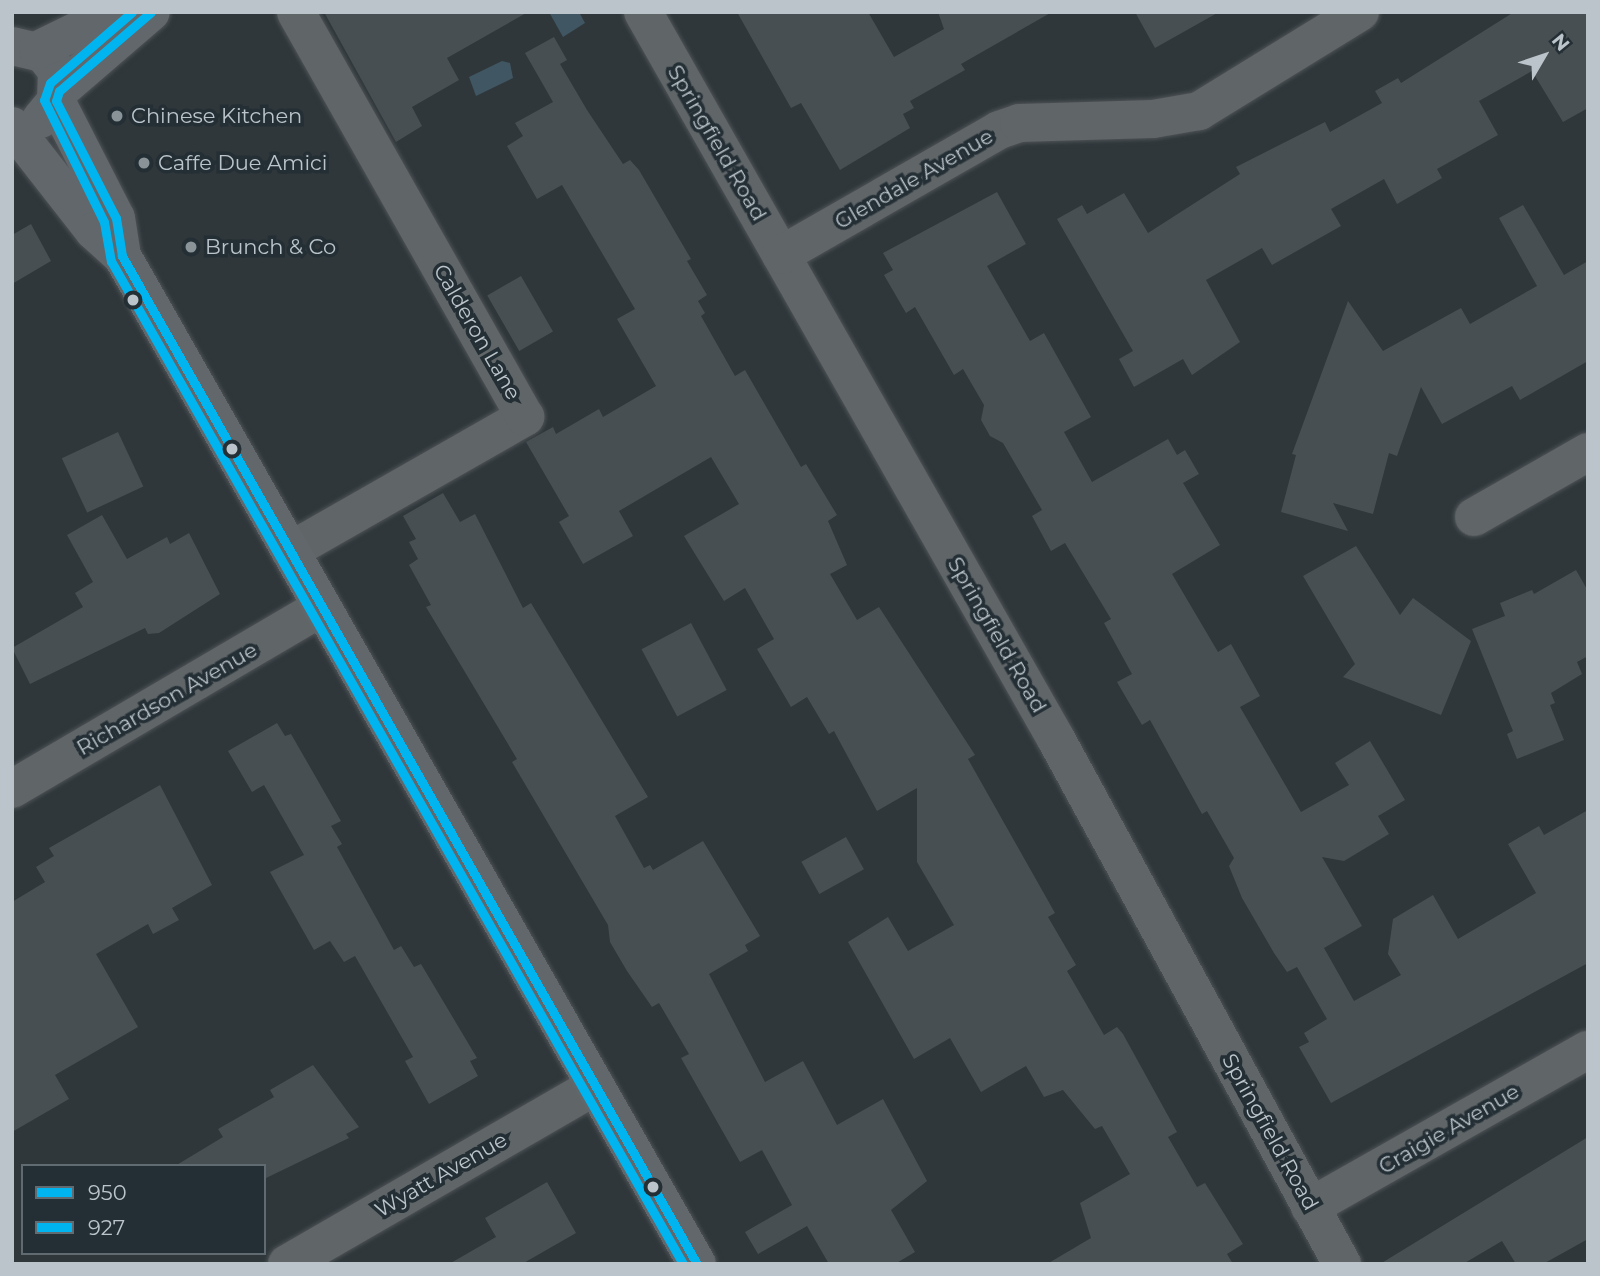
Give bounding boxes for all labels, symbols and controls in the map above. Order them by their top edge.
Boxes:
north arrow [1509,21,1579,91]
text: N [1547,29,1574,56]
street label: Springfield Road [662,61,772,225]
place label: Chinese Kitchen [131,103,302,129]
marker: Chinese Kitchen [109,108,125,124]
street label: Glendale Avenue [830,123,998,235]
place label: Caffe Due Amici [158,150,327,176]
marker: Caffe Due Amici [136,155,152,171]
place label: Brunch & Co [205,234,336,260]
marker: Brunch & Co [183,239,199,255]
street label: Calderon Lane [428,260,526,404]
unlabelled marker [126,293,140,307]
unlabelled marker [225,442,239,456]
street label: Springfield Road [942,553,1052,717]
street label: Richardson Avenue [72,637,262,761]
street label: Springfield Road [1216,1049,1324,1215]
street label: Craigie Avenue [1374,1079,1524,1179]
street label: Wyatt Avenue [371,1127,511,1223]
legend [21,1164,266,1255]
text: 950 [88,1180,127,1205]
unlabelled marker [646,1180,660,1194]
text: 927 [88,1215,125,1240]

